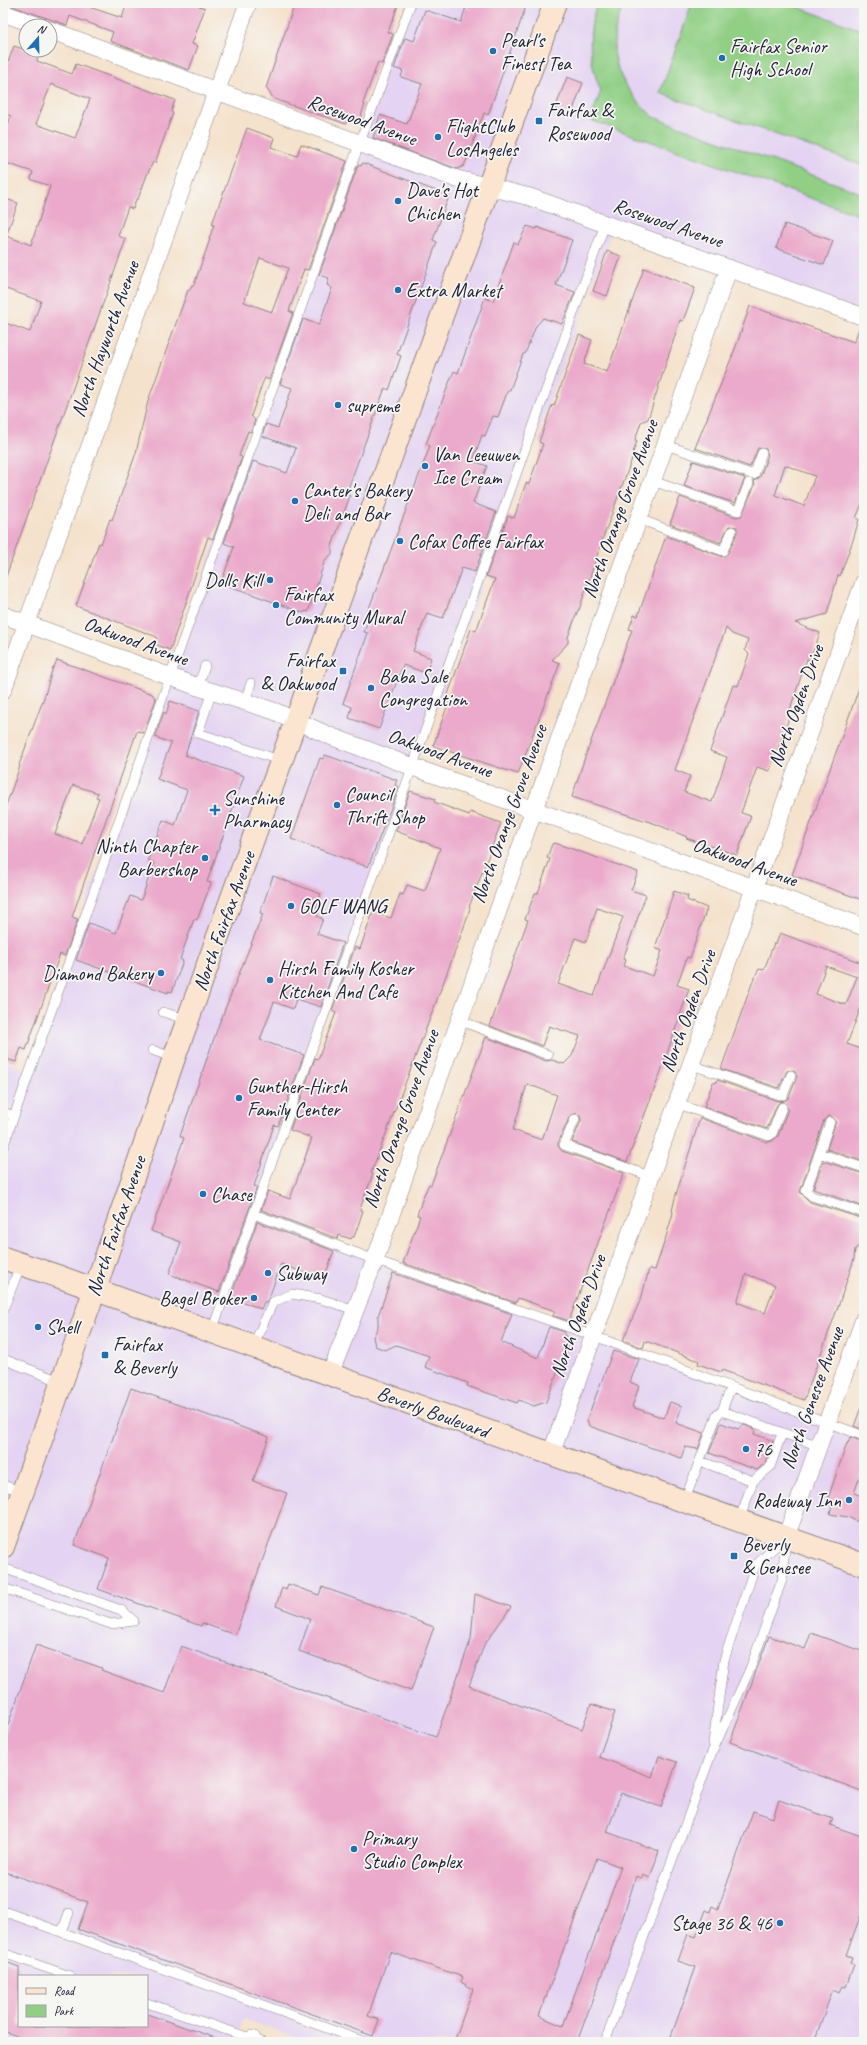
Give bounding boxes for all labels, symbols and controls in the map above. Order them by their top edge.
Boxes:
north arrow [18,18,58,58]
text: N [36,21,49,37]
place label: Pearl's Finest Tea [501,28,572,76]
place label: Fairfax Senior High School [730,34,828,82]
marker: Pearl's Finest Tea [488,46,498,56]
marker: Fairfax Senior High School [717,53,727,63]
street label: Rosewood Avenue [304,89,421,152]
place label: Fairfax & Rosewood [547,98,615,146]
place label: FlightClub LosAngeles [446,114,520,162]
marker: Fairfax & Rosewood [534,116,544,126]
marker: FlightClub LosAngeles [433,132,443,142]
place label: Dave's Hot Chichen [406,178,480,226]
street label: Rosewood Avenue [610,193,727,254]
marker: Dave's Hot Chichen [393,196,403,206]
street label: North Hayworth Avenue [65,256,145,420]
place label: Extra Market [406,278,504,303]
marker: Extra Market [393,285,403,295]
place label: supreme [346,393,401,418]
marker: supreme [333,400,343,410]
street label: North Orange Grove Avenue [576,415,664,602]
place label: Van Leeuwen Ice Cream [433,442,520,490]
marker: Van Leeuwen Ice Cream [420,461,430,471]
place label: Canter's Bakery Deli and Bar [303,478,414,526]
marker: Canter's Bakery Deli and Bar [290,496,300,506]
place label: Cofax Coffee Fairfax [408,529,545,554]
marker: Cofax Coffee Fairfax [395,536,405,546]
place label: Dolls Kill [204,568,266,593]
marker: Dolls Kill [265,575,275,585]
place label: Fairfax Community Mural [284,582,406,630]
marker: Fairfax Community Mural [271,600,281,610]
street label: Oakwood Avenue [80,611,193,672]
street label: North Ogden Drive [762,640,830,771]
place label: Fairfax & Oakwood [261,648,338,696]
place label: Baba Sale Congregation [379,664,468,712]
marker: Fairfax & Oakwood [338,666,348,676]
marker: Baba Sale Congregation [366,683,376,693]
street label: North Orange Grove Avenue [465,720,553,907]
street label: Oakwood Avenue [384,723,497,784]
place label: Council Thrift Shop [345,782,426,830]
place label: Sunshine Pharmacy [223,786,292,834]
marker: Council Thrift Shop [332,800,342,810]
marker: Sunshine Pharmacy [210,805,220,815]
street label: Oakwood Avenue [689,832,802,893]
place label: Ninth Chapter Barbershop [96,834,199,882]
street label: North Fairfax Avenue [187,846,261,994]
marker: Ninth Chapter Barbershop [200,853,210,863]
place label: GOLF WANG [299,894,389,919]
marker: GOLF WANG [286,901,296,911]
street label: North Ogden Drive [654,945,722,1076]
place label: Hirsh Family Kosher Kitchen And Cafe [278,956,415,1004]
place label: Diamond Bakery [42,961,155,986]
marker: Diamond Bakery [156,968,166,978]
marker: Hirsh Family Kosher Kitchen And Cafe [265,975,275,985]
street label: North Orange Grove Avenue [357,1025,445,1212]
place label: Gunther-Hirsh Family Center [247,1074,348,1122]
marker: Gunther-Hirsh Family Center [234,1093,244,1103]
street label: North Fairfax Avenue [80,1151,152,1299]
place label: Chase [211,1182,253,1207]
marker: Chase [198,1189,208,1199]
street label: North Ogden Drive [544,1250,612,1381]
place label: Subway [276,1261,329,1286]
marker: Subway [263,1268,273,1278]
place label: Bagel Broker [159,1286,248,1311]
marker: Bagel Broker [249,1293,259,1303]
place label: Shell [46,1315,82,1340]
marker: Shell [33,1322,43,1332]
street label: North Genesee Avenue [775,1322,850,1472]
place label: Fairfax & Beverly [113,1332,179,1380]
marker: Fairfax & Beverly [100,1350,110,1360]
street label: Beverly Boulevard [374,1380,495,1445]
place label: 76 [754,1437,773,1462]
marker: 76 [741,1444,751,1454]
place label: Rodeway Inn [753,1488,842,1513]
marker: Rodeway Inn [844,1495,854,1505]
place label: Beverly & Genesee [742,1532,811,1580]
marker: Beverly & Genesee [729,1551,739,1561]
place label: Primary Studio Complex [362,1826,464,1874]
marker: Primary Studio Complex [349,1844,359,1854]
place label: Stage 36 & 46 [671,1911,773,1936]
marker: Stage 36 & 46 [775,1918,785,1928]
legend [18,1975,148,2027]
text: Road [54,1983,76,1999]
text: Park [54,2003,75,2019]

